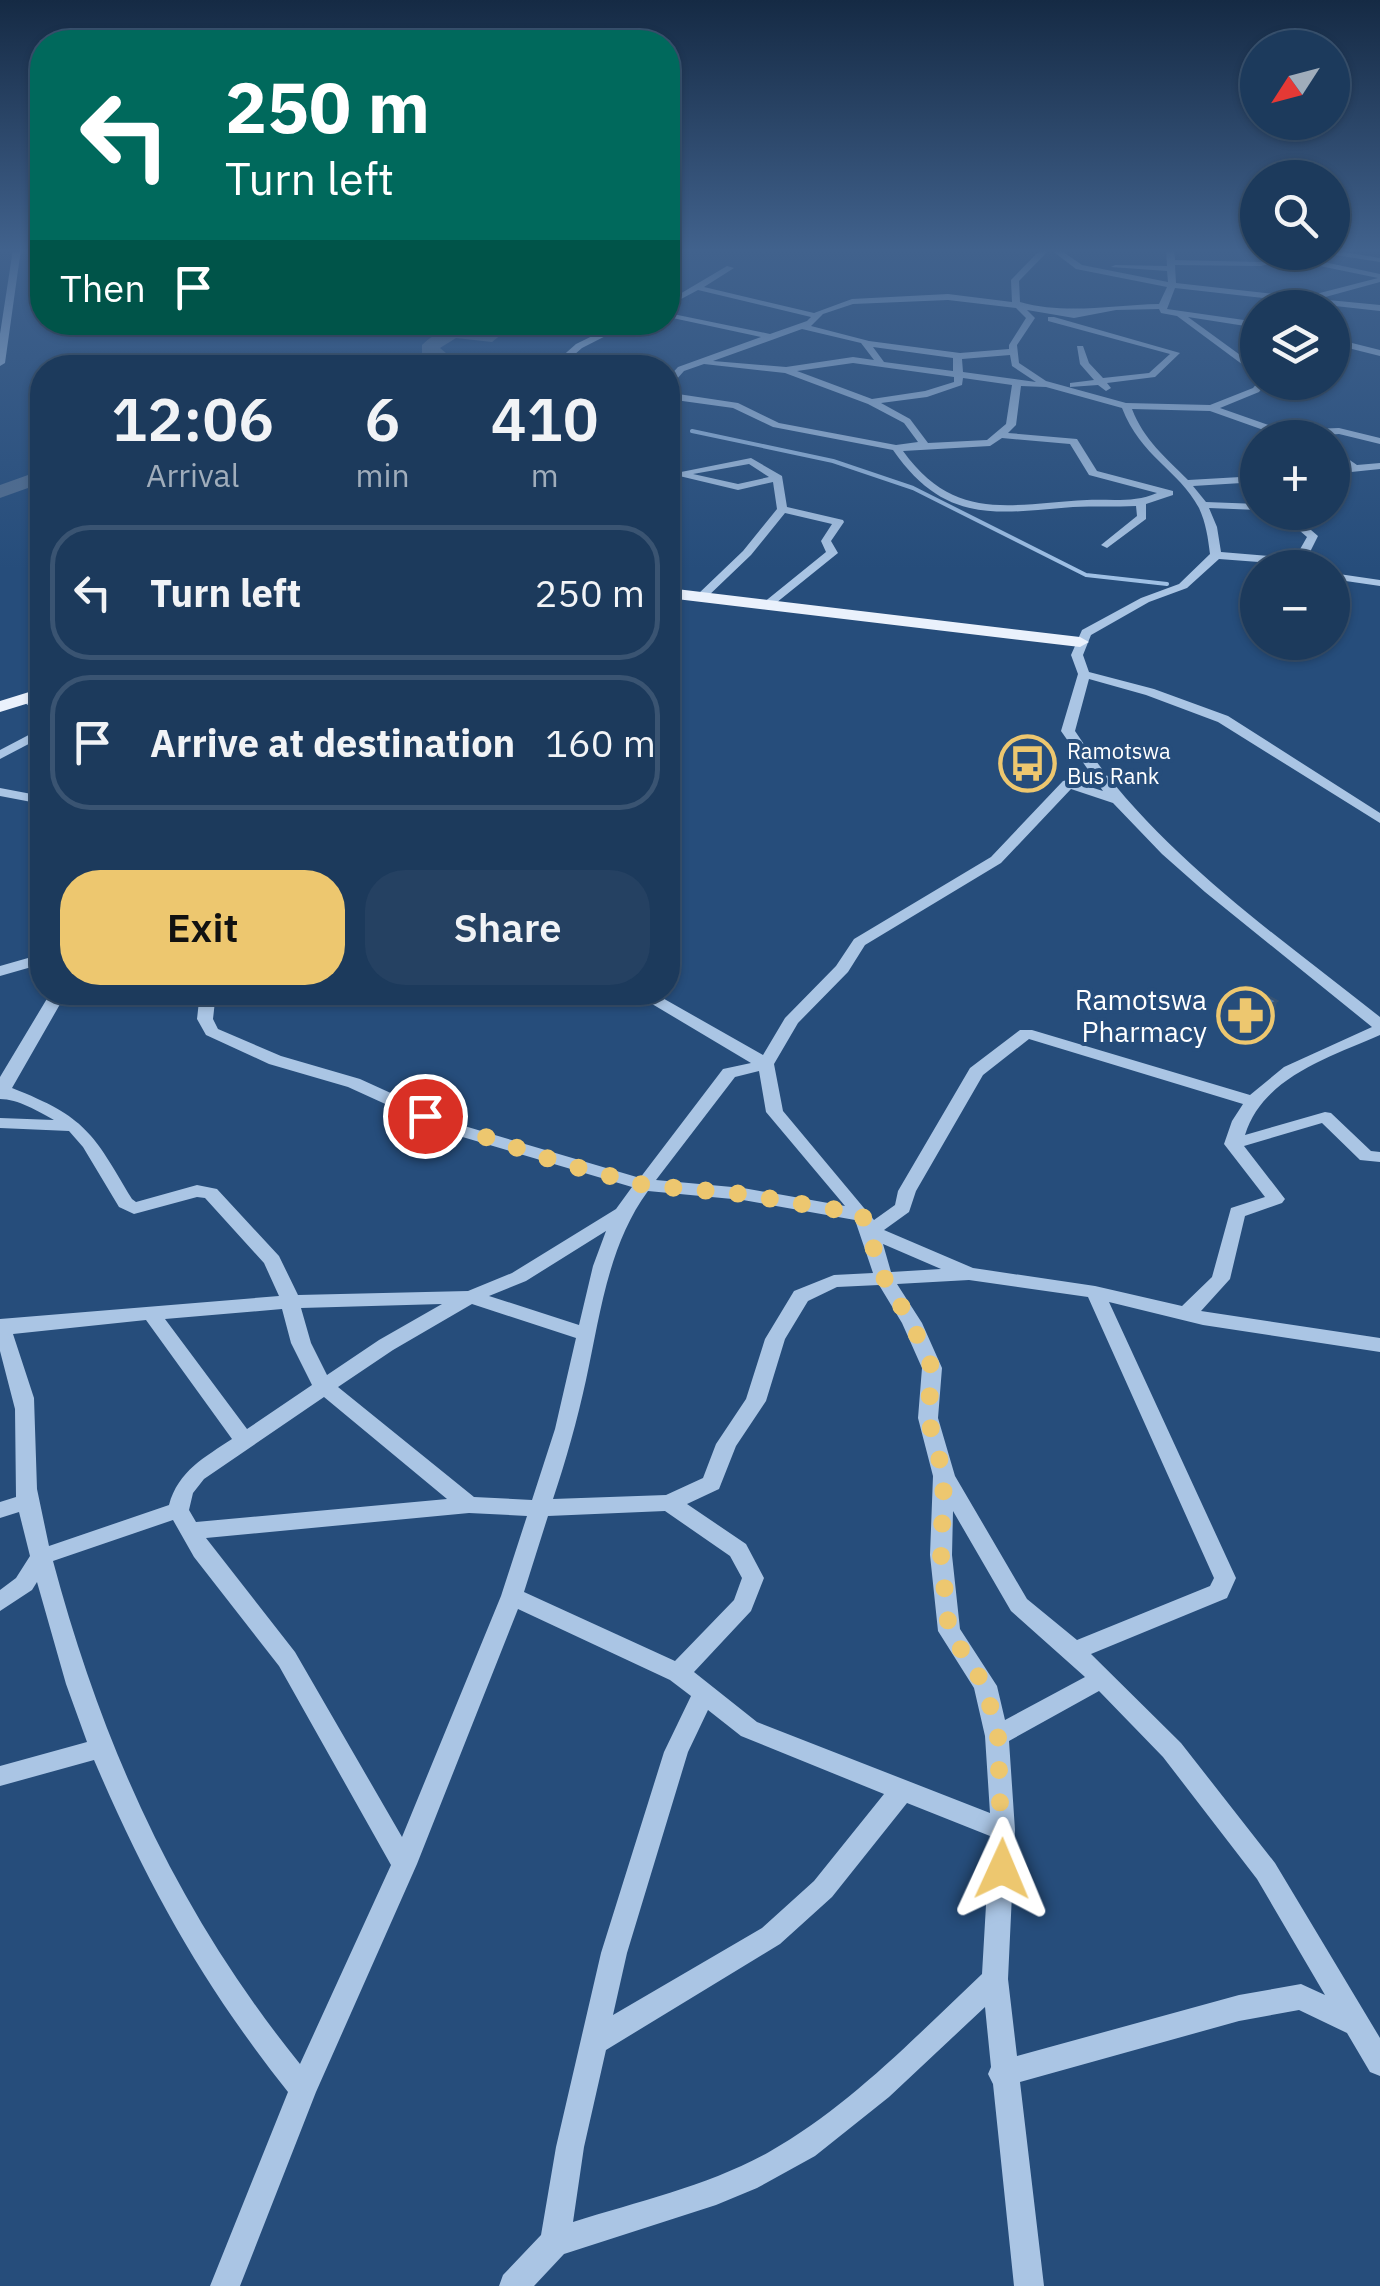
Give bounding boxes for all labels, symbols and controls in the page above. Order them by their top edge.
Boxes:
north arrow [1240,30,1350,140]
map controls [1240,30,1350,660]
text: 250 m [225,61,430,152]
icon: left [60,70,190,200]
text: Turn left [225,149,394,207]
button: search [1240,160,1350,270]
icon: arrive [166,260,221,315]
text: Then [60,263,146,312]
button: layers [1240,290,1350,400]
text: 12:06 [111,379,274,458]
text: 6 [365,379,401,458]
text: 410 [491,379,599,458]
button: + [1240,420,1350,530]
text: Arrival [146,454,239,496]
text: min [355,454,410,496]
text: m [531,454,559,496]
button: − [1240,550,1350,660]
icon: left [65,565,120,620]
text: Turn left [150,568,301,617]
text: 250 m [534,568,645,617]
icon: arrive [65,715,120,770]
text: Arrive at destination [150,718,515,767]
text: 160 m [545,718,656,767]
bus stop icon: Ramotswa Bus Rank [998,733,1058,793]
place label: Ramotswa Bus Rank [1067,736,1171,790]
button: Exit [60,870,345,985]
button: Share [365,870,650,985]
place label: Ramotswa Pharmacy [1075,981,1207,1050]
pharmacy icon: Ramotswa Pharmacy [1216,985,1276,1045]
pin [383,1074,468,1159]
icon: arrive [398,1089,453,1144]
position arrow [950,1817,1054,1921]

